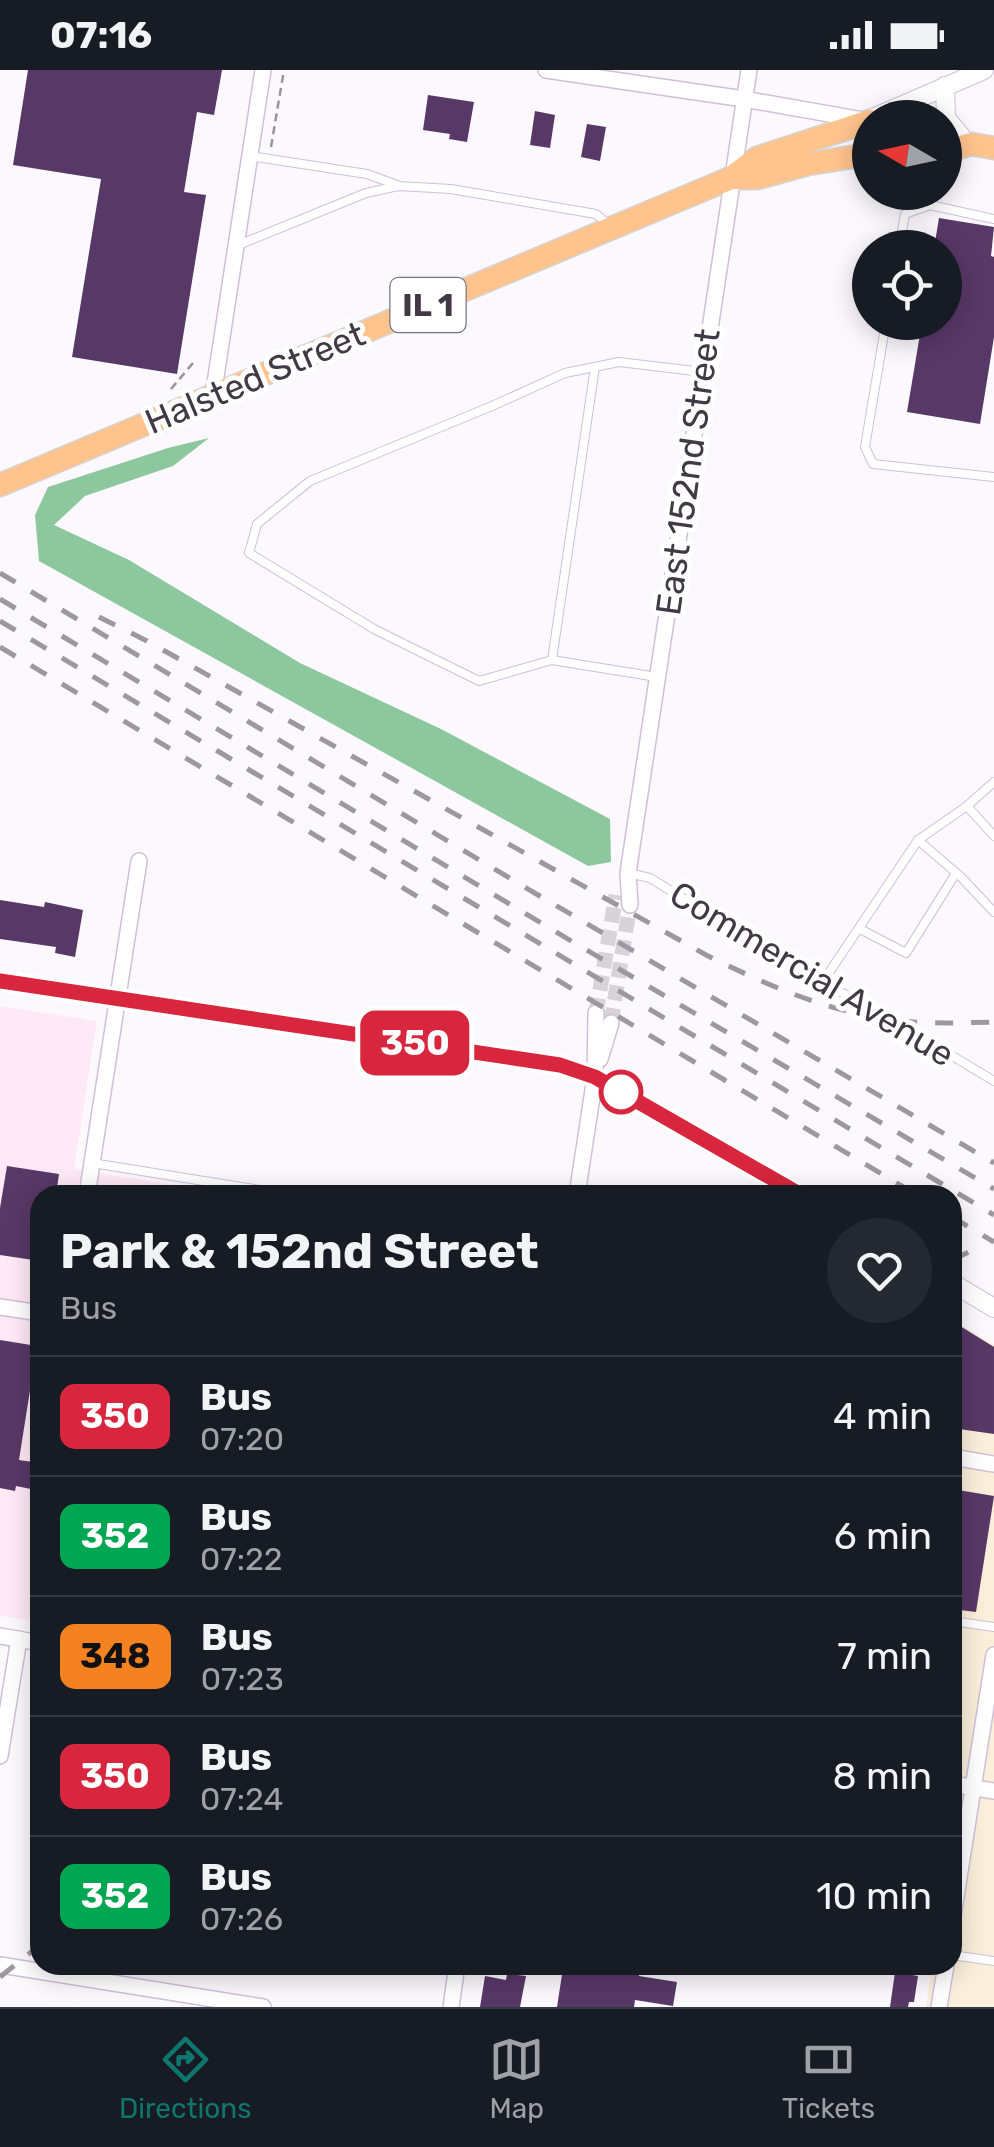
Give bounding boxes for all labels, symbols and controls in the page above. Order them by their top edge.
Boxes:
text: 07:16 [50,12,152,58]
north arrow [852,100,962,210]
map controls [852,100,962,340]
button: locate [852,230,962,340]
road number: IL 1 [390,278,466,332]
street label: Halsted Street [139,313,371,443]
street label: East 152nd Street [647,326,729,618]
street label: Commercial Avenue [662,873,962,1075]
line badge: 350 [358,1010,472,1076]
text: 350 [380,1022,450,1064]
unlabelled marker [600,1071,642,1113]
button: heart [827,1218,932,1323]
text: Park & 152nd Street [60,1223,539,1280]
text: Bus [60,1289,117,1327]
text: Bus [200,1374,272,1420]
text: 4 min [833,1393,932,1439]
text: 350 [80,1395,150,1437]
text: 07:20 [200,1420,284,1458]
text: Bus [200,1494,272,1540]
text: 6 min [834,1513,932,1559]
text: 352 [81,1515,149,1557]
text: 07:22 [200,1540,283,1578]
text: Bus [201,1614,273,1660]
text: 7 min [837,1633,932,1679]
text: 348 [80,1635,151,1677]
text: 07:23 [201,1660,284,1698]
text: Bus [200,1734,272,1780]
text: 8 min [833,1753,932,1799]
text: 350 [80,1755,150,1797]
text: 07:24 [200,1780,283,1818]
text: Bus [200,1854,272,1900]
text: 10 min [816,1873,932,1919]
text: 352 [81,1875,149,1917]
text: 07:26 [200,1900,283,1938]
tab: Directions [119,2032,252,2125]
tab: Map [489,2032,544,2125]
tab: Tickets [782,2032,875,2125]

